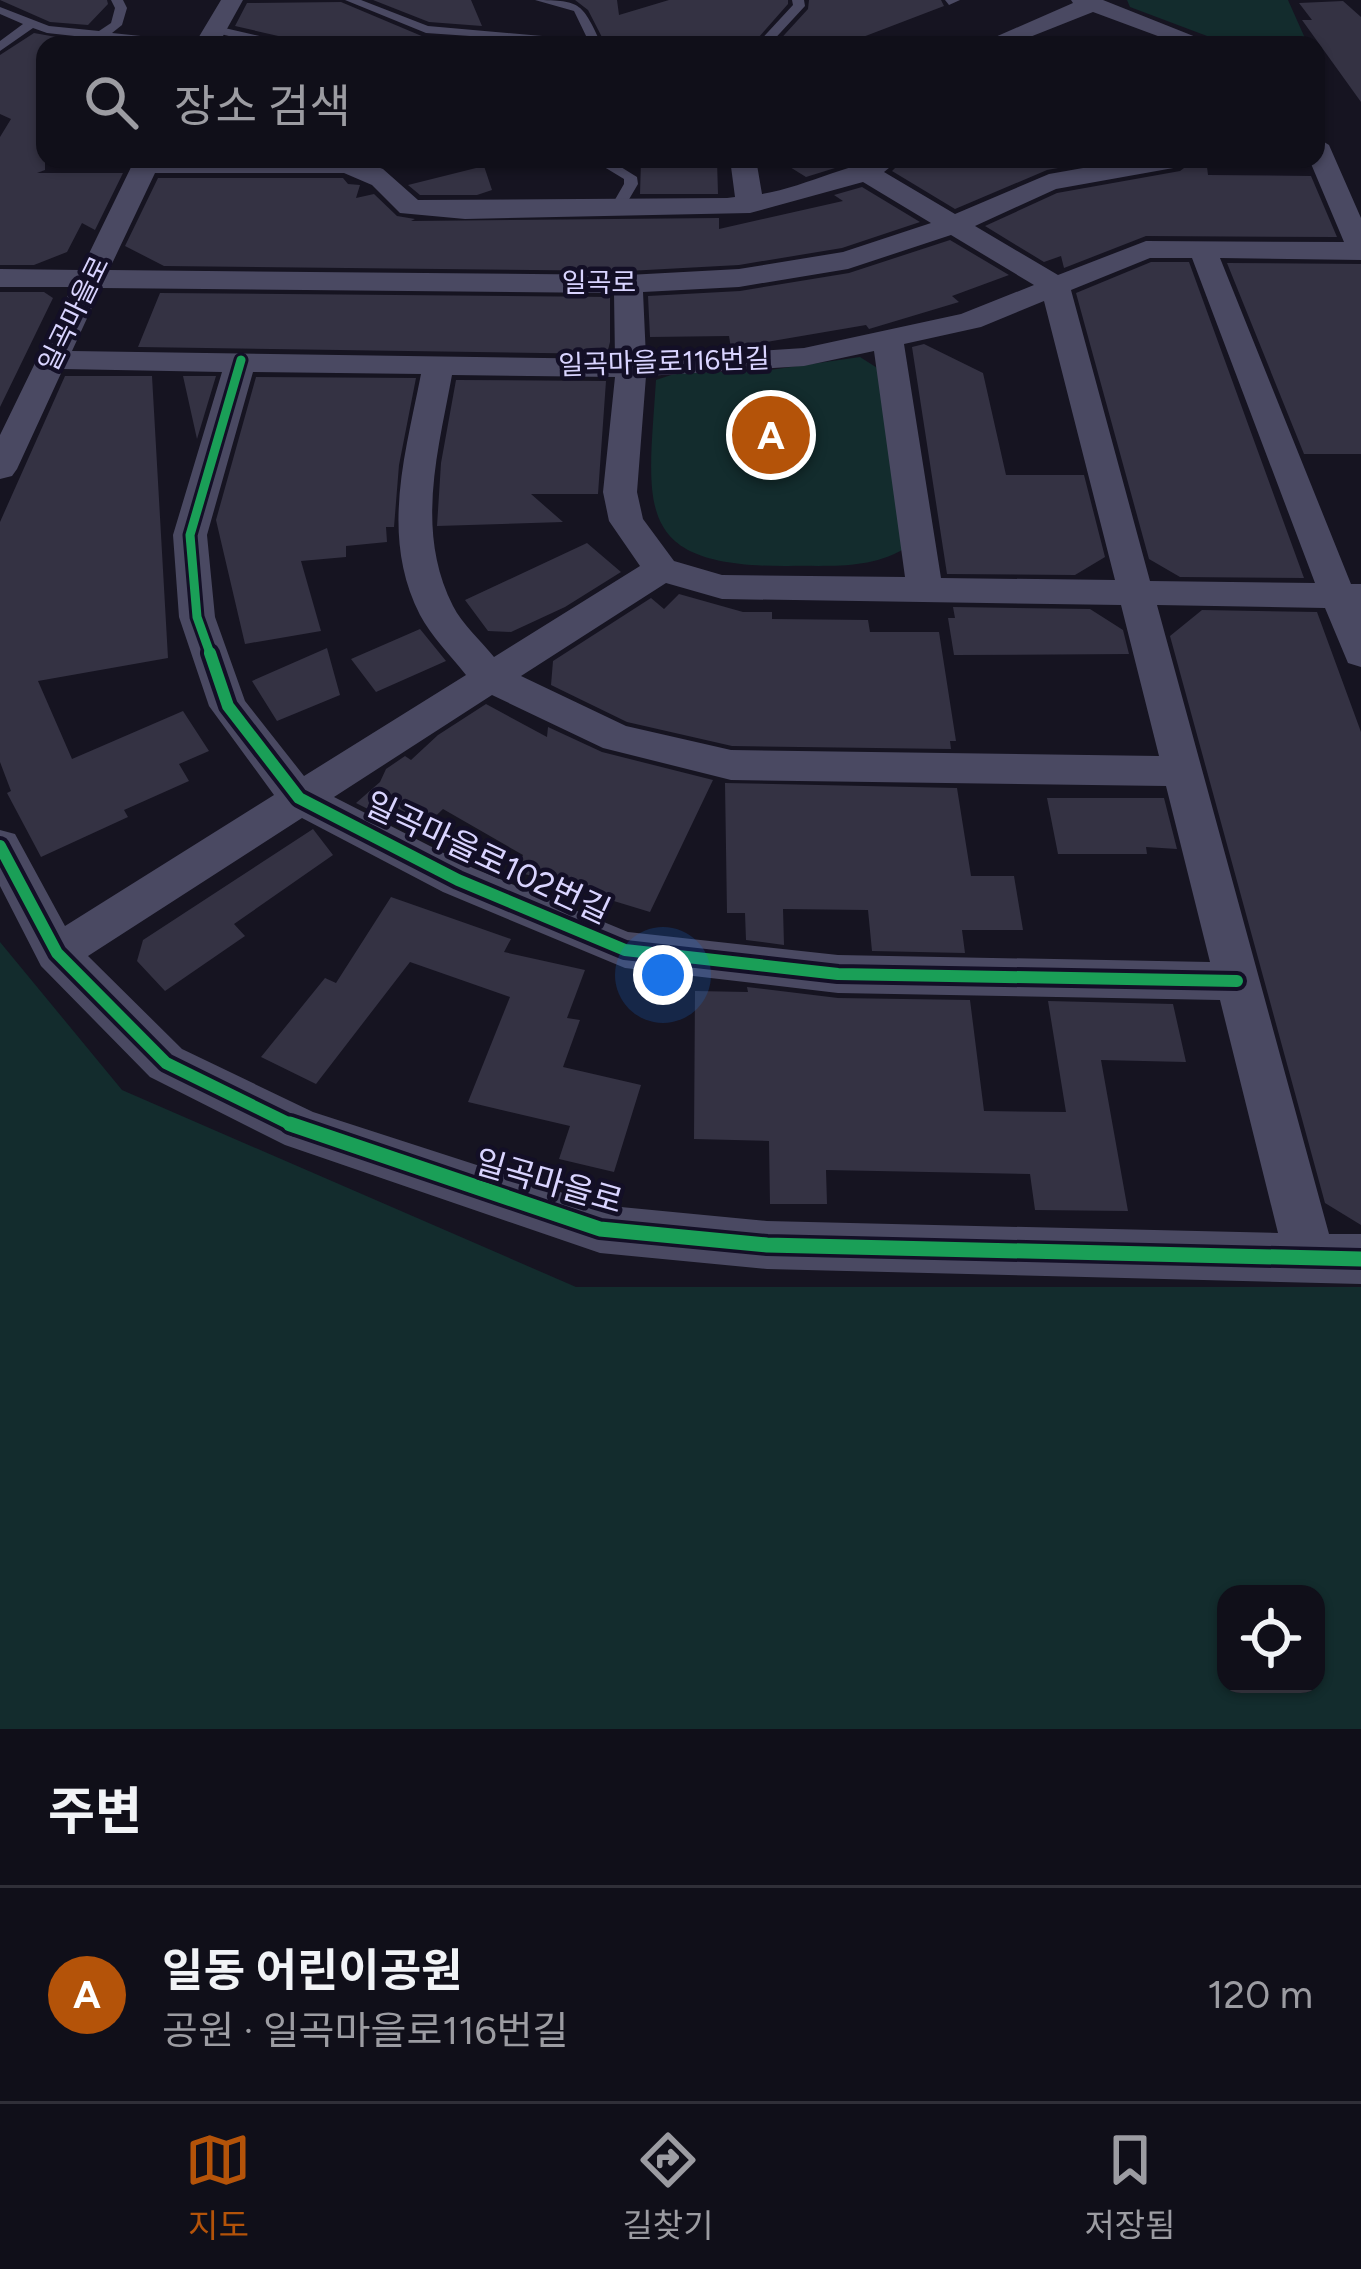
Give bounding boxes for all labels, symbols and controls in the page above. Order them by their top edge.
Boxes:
search box [36,36,1325,168]
icon: search [78,69,144,135]
text: 장소 검색 [174,79,351,133]
street label: 일곡마을로 [31,251,116,377]
street label: 일곡로 [562,266,636,299]
street label: 일곡마을로116번길 [558,341,770,382]
pin: A [732,390,810,480]
street label: 일곡마을로102번길 [359,784,616,931]
your location [633,945,693,1005]
street label: 일곡마을로 [471,1142,627,1221]
map controls [1217,1585,1325,1693]
button: locate [1217,1585,1325,1693]
text: 주변 [48,1781,142,1842]
text: 일동 어린이공원 [162,1943,463,1997]
text: A [73,1971,101,2018]
text: 120 m [1207,1971,1313,2018]
text: 공원 · 일곡마을로116번길 [162,2007,568,2054]
tab: 지도 [185,2127,251,2247]
tab: 길찾기 [622,2127,714,2247]
tab: 저장됨 [1084,2127,1176,2247]

